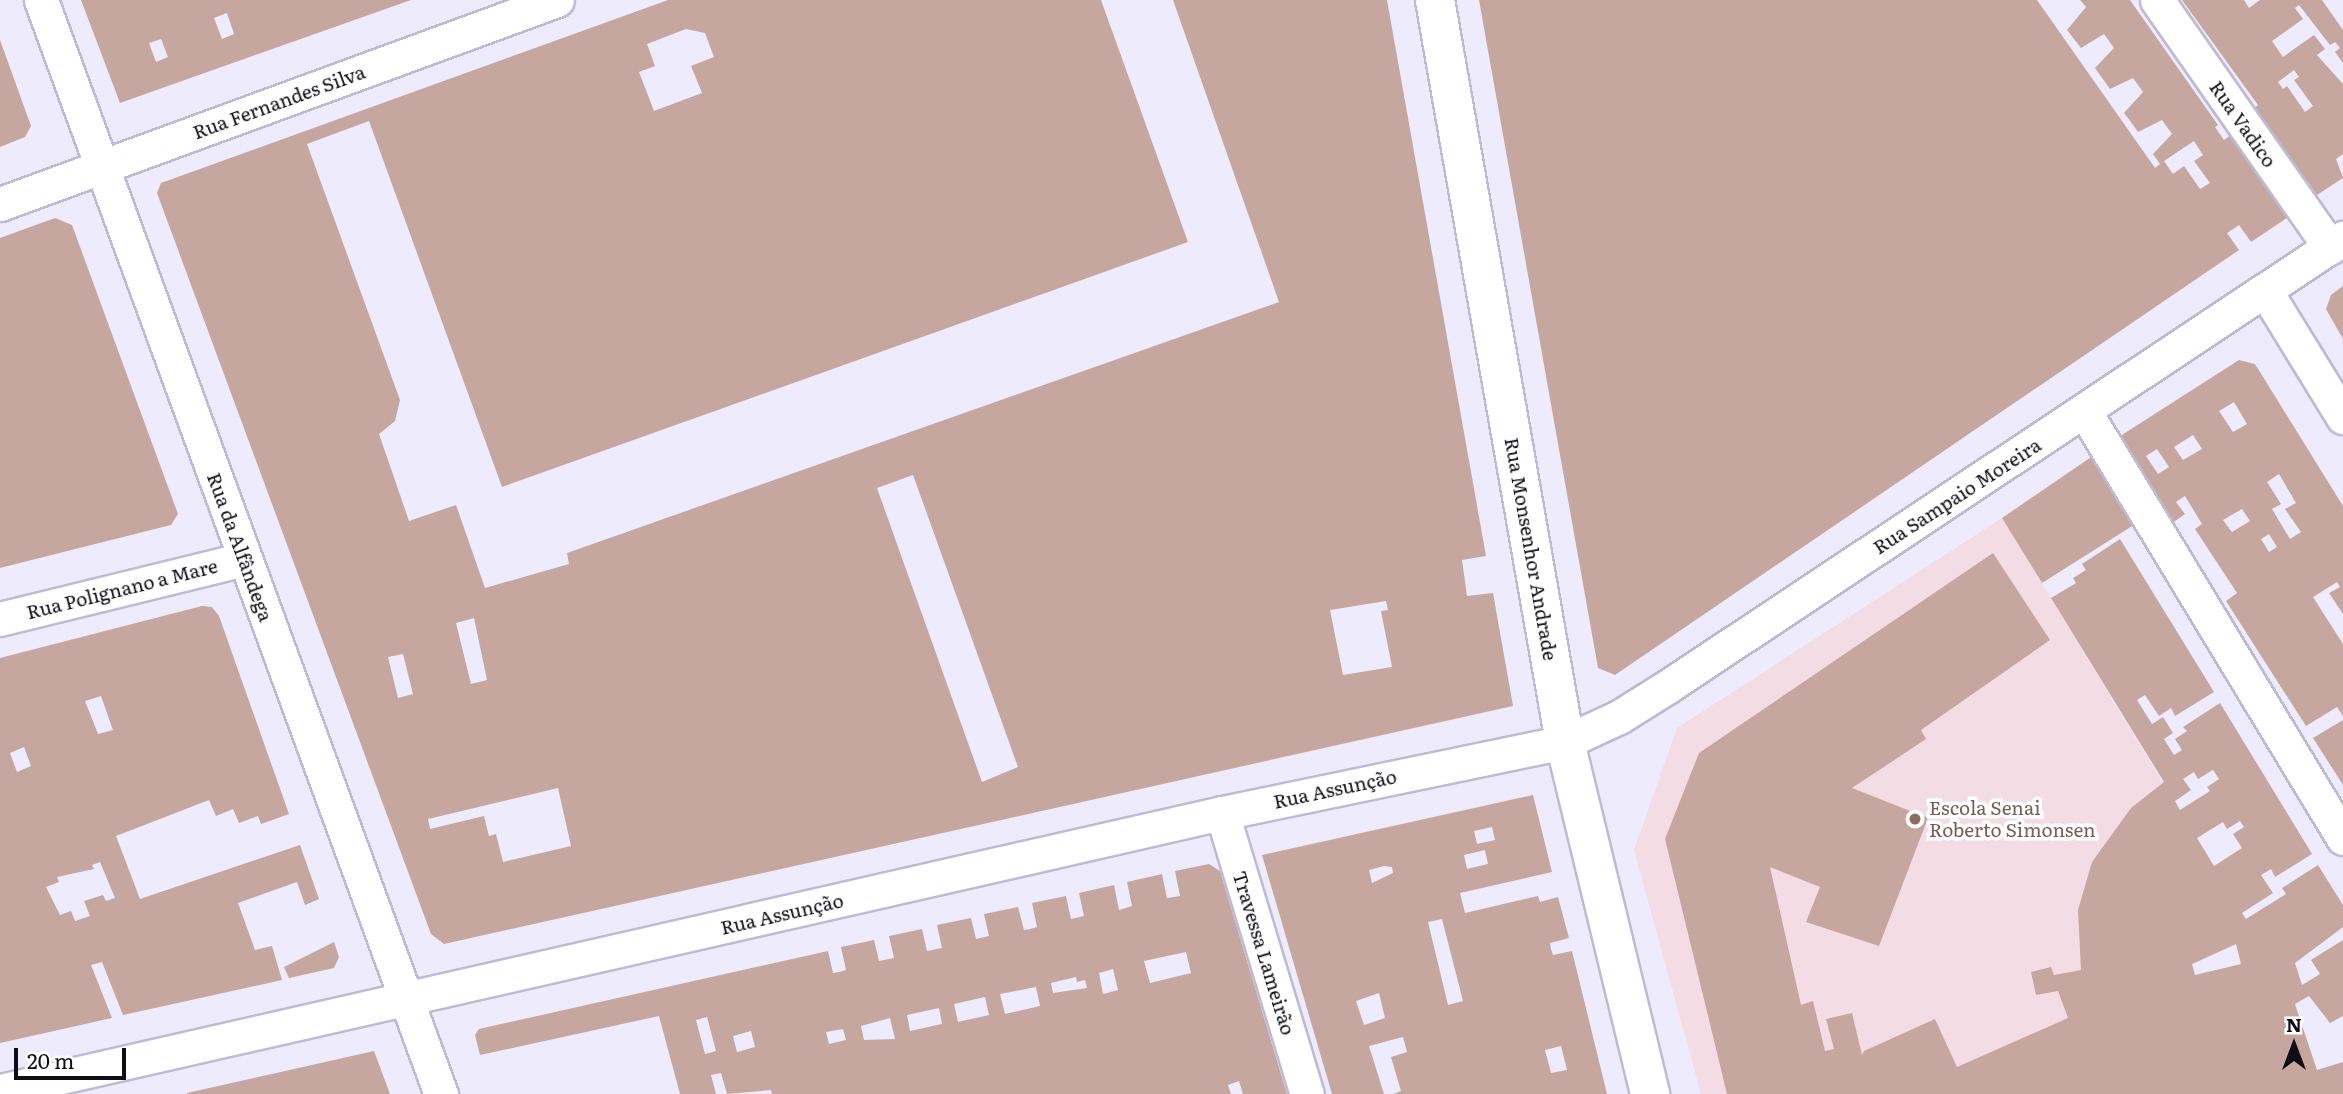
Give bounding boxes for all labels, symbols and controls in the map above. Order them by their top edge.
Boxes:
street label: Rua Fernandes Silva [190,60,368,144]
street label: Rua Vadico [2205,76,2281,172]
street label: Rua Sampaio Moreira [1869,433,2045,559]
street label: Rua Monsenhor Andrade [1500,436,1562,662]
street label: Rua da Alfândega [203,470,277,624]
street label: Rua Polignano a Mare [24,554,220,624]
street label: Rua Assunção [1271,765,1399,813]
place label: Escola Senai Roberto Simonsen [1929,797,2096,841]
marker: Escola Senai Roberto Simonsen [1907,811,1923,827]
street label: Travessa Lameirão [1228,868,1300,1038]
street label: Rua Assunção [718,889,846,939]
north arrow [2259,1010,2329,1080]
text: N [2286,1010,2302,1038]
scale bar [18,1034,130,1078]
text: 20 m [27,1044,74,1075]

